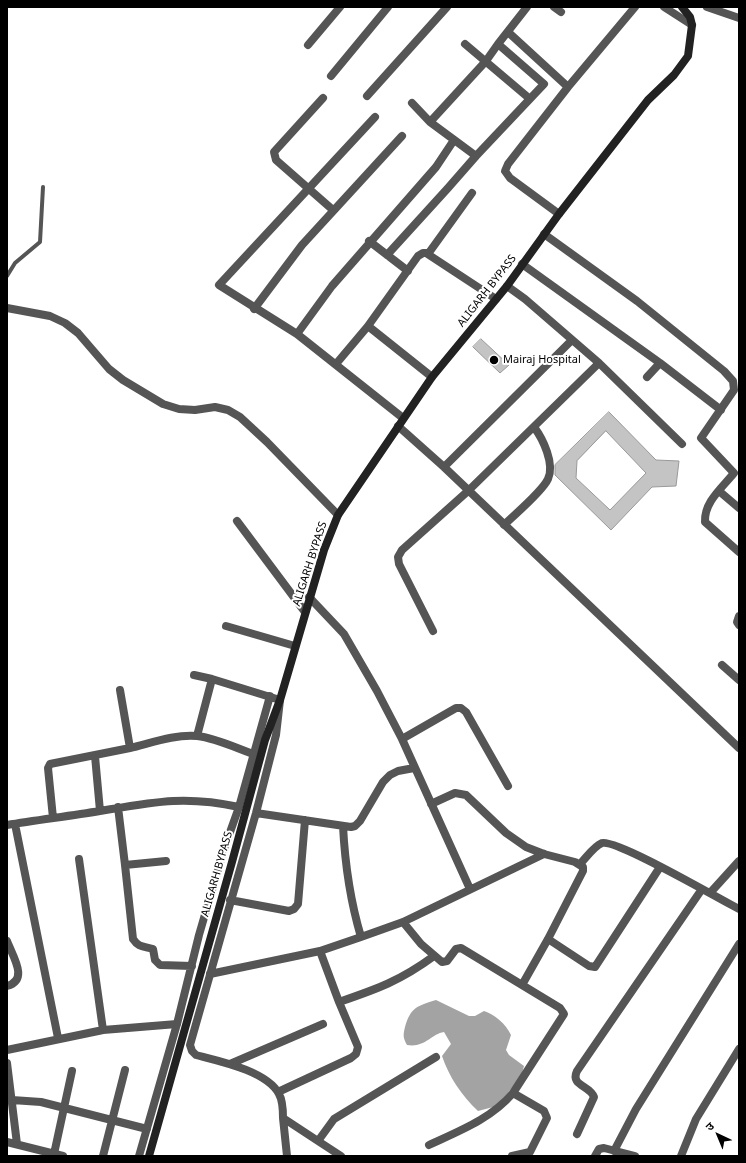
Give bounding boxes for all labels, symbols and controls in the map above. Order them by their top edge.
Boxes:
street label: ALIGARH BYPASS [455,252,519,330]
place label: Mairaj Hospital [503,353,581,367]
marker: Mairaj Hospital [488,354,500,366]
street label: ALIGARH BYPASS [290,520,330,608]
street label: ALIGARH BYPASS [199,830,235,918]
north arrow [698,1115,738,1155]
text: उ [702,1118,717,1134]

